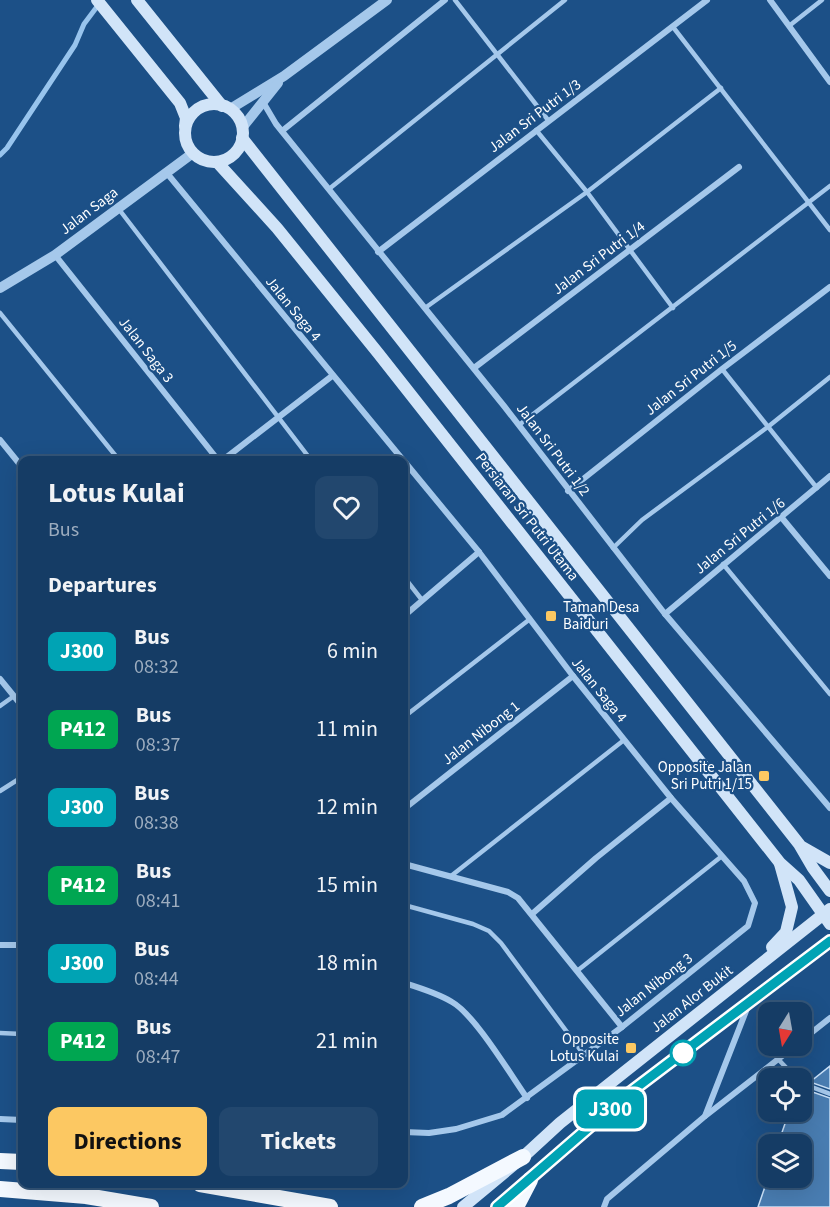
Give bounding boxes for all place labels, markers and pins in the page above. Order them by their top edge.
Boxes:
place label: Taman Desa Baiduri [563,597,639,635]
marker: Taman Desa Baiduri [544,609,558,623]
place label: Opposite Jalan Sri Putri 1/15 [658,757,752,795]
marker: Opposite Jalan Sri Putri 1/15 [757,769,771,783]
place label: Opposite Lotus Kulai [550,1029,619,1067]
unlabelled marker [670,1040,696,1066]
marker: Opposite Lotus Kulai [624,1041,638,1055]

